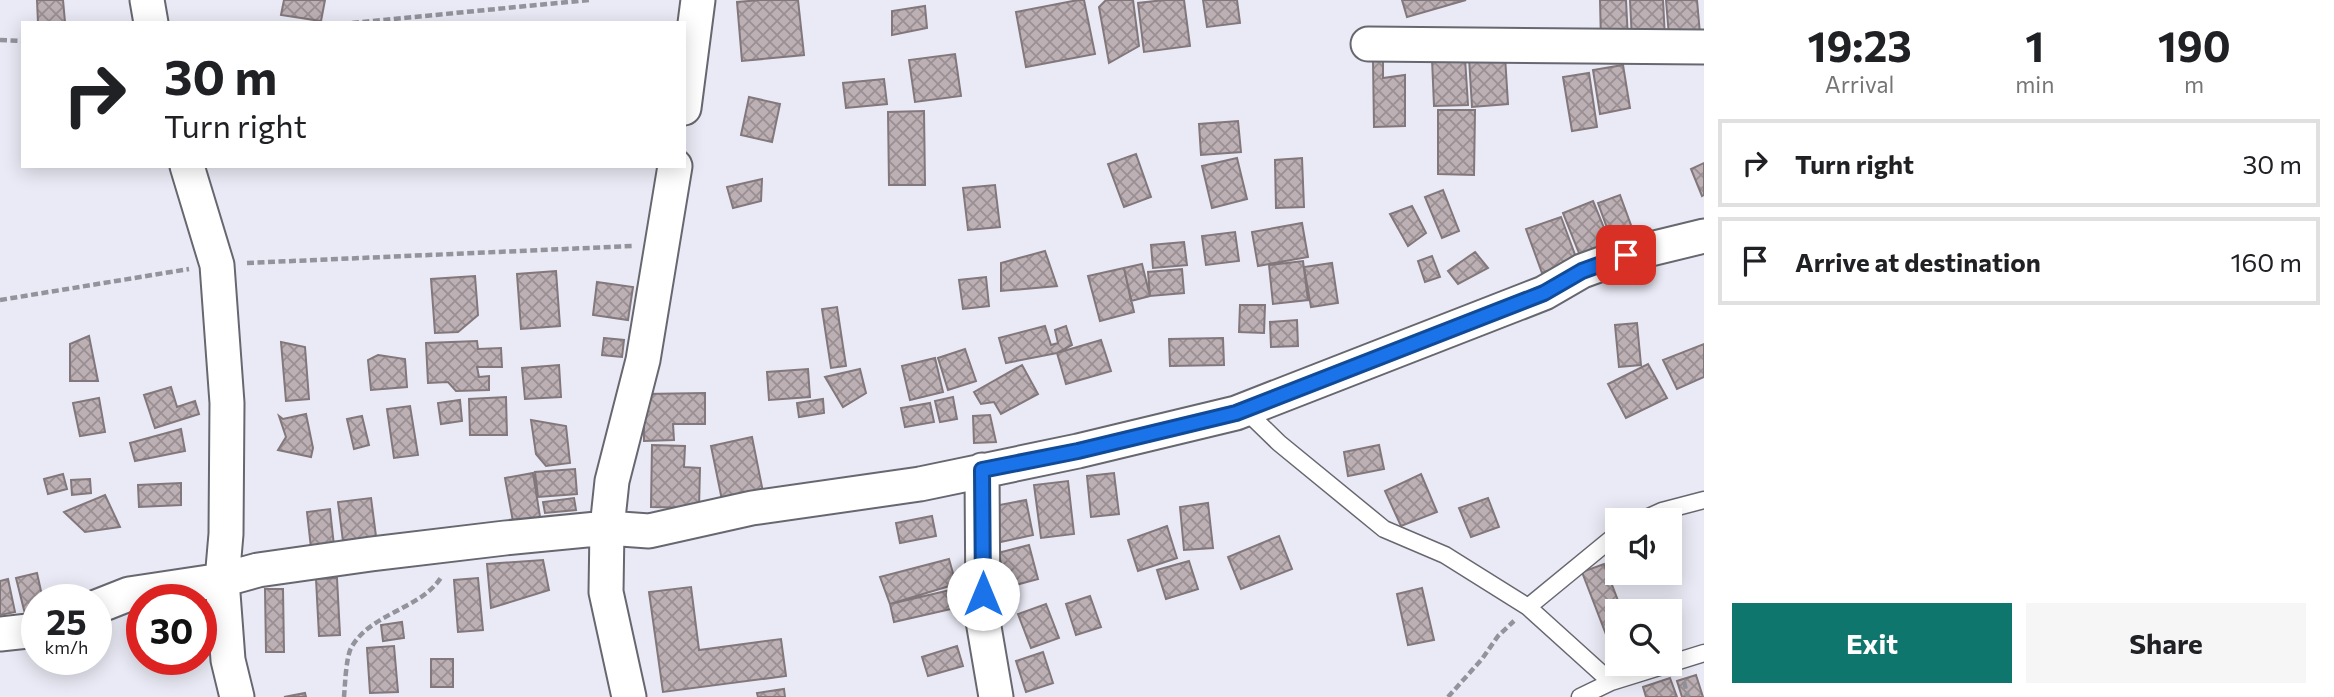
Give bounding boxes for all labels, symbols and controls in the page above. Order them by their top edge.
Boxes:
text: 19:23 [1807,19,1912,71]
text: 1 [2025,19,2044,71]
text: 190 [2158,19,2231,71]
text: 30 m [164,45,277,105]
icon: right [49,49,140,140]
text: Arrival [1825,70,1894,98]
text: min [2015,70,2054,98]
text: m [2184,70,2204,98]
text: Turn right [164,105,307,145]
icon: right [1736,144,1774,182]
text: Turn right [1795,148,1914,179]
text: 30 m [2243,148,2302,179]
pin [1596,225,1656,285]
icon: arrive [1607,236,1645,274]
icon: arrive [1736,242,1774,280]
text: Arrive at destination [1795,246,2041,277]
text: 160 m [2230,246,2302,277]
map controls [1605,508,1682,676]
button: sound [1605,508,1682,585]
position arrow [946,557,1020,631]
speed limit sign: 30 [126,584,217,675]
text: 25 [46,599,87,642]
button: search [1605,599,1682,676]
button: Exit [1732,603,2012,683]
button: Share [2026,603,2306,683]
text: km/h [45,636,88,658]

